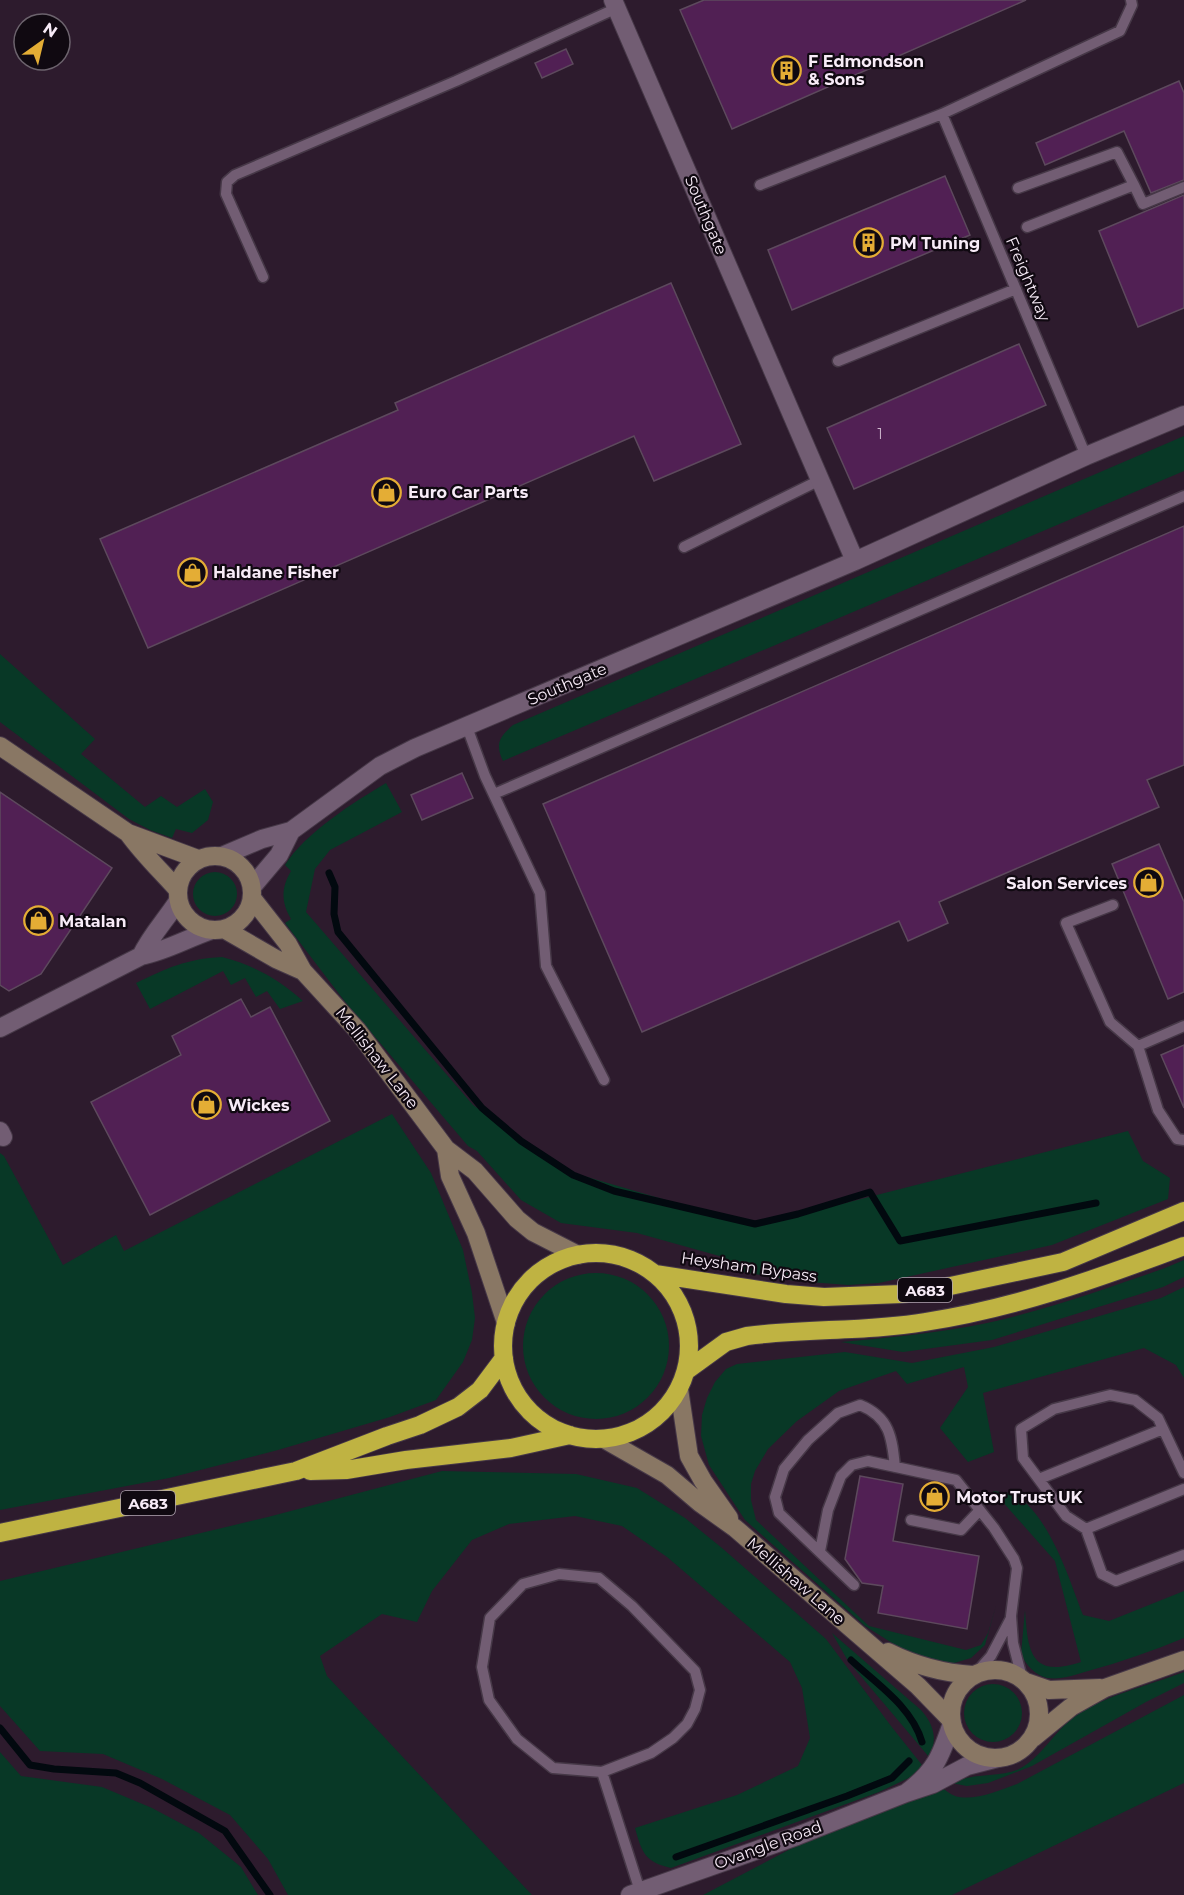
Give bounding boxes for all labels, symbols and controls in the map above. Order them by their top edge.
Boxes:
north arrow [12,12,72,72]
text: N [39,18,61,41]
place label: F Edmondson & Sons [808,52,924,89]
building icon: F Edmondson & Sons [771,54,803,86]
street label: Southgate [681,173,731,257]
building icon: PM Tuning [853,227,885,259]
place label: PM Tuning [890,234,980,253]
street label: Freightway [1002,234,1054,324]
house number: 1 [877,425,883,443]
shop icon: Euro Car Parts [371,476,403,508]
place label: Euro Car Parts [408,483,529,502]
shop icon: Haldane Fisher [176,556,208,588]
place label: Haldane Fisher [213,563,339,582]
street label: Southgate [525,659,609,709]
shop icon: Salon Services [1132,867,1164,899]
place label: Salon Services [1006,874,1127,893]
shop icon: Matalan [22,905,54,937]
place label: Matalan [59,912,126,931]
street label: Mellishaw Lane [332,1004,422,1112]
shop icon: Wickes [191,1089,223,1121]
place label: Wickes [228,1096,290,1115]
street label: Heysham Bypass [680,1248,818,1286]
road number: A683 [898,1278,952,1302]
shop icon: Motor Trust UK [919,1481,951,1513]
place label: Motor Trust UK [956,1488,1084,1507]
road number: A683 [121,1491,175,1515]
street label: Mellishaw Lane [743,1533,849,1629]
street label: Ovangle Road [712,1817,824,1873]

